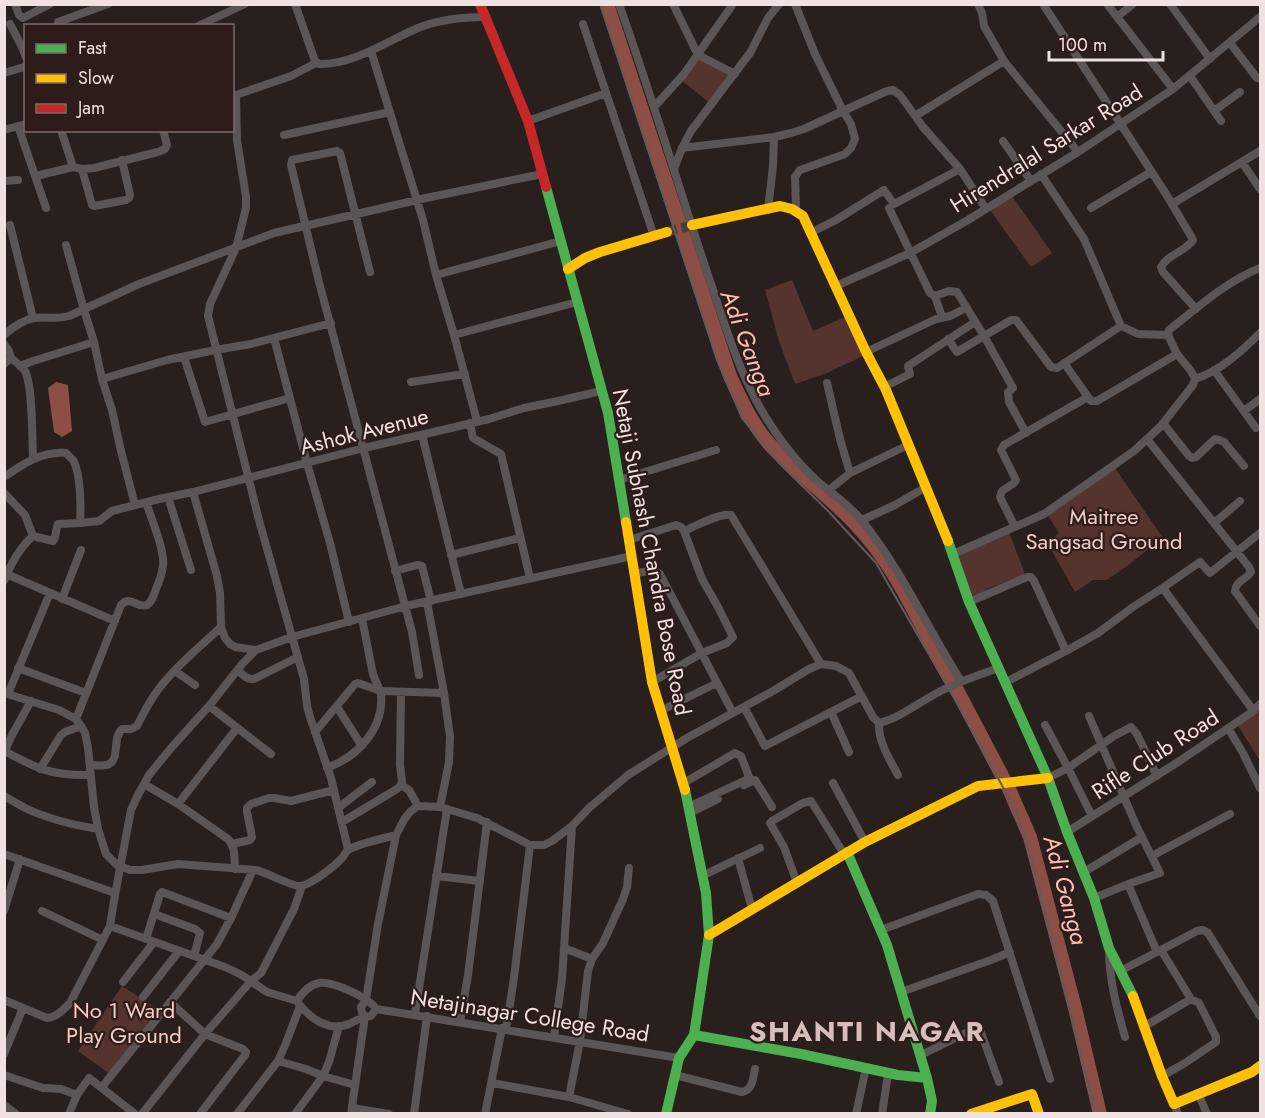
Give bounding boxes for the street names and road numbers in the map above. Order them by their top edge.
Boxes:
street label: Hirendralal Sarkar Road [944,76,1148,220]
street label: Netaji Subhash Chandra Bose Road [605,386,699,718]
street label: Ashok Avenue [296,400,432,462]
street label: Rifle Club Road [1085,701,1225,807]
street label: Netajinagar College Road [408,980,652,1050]

